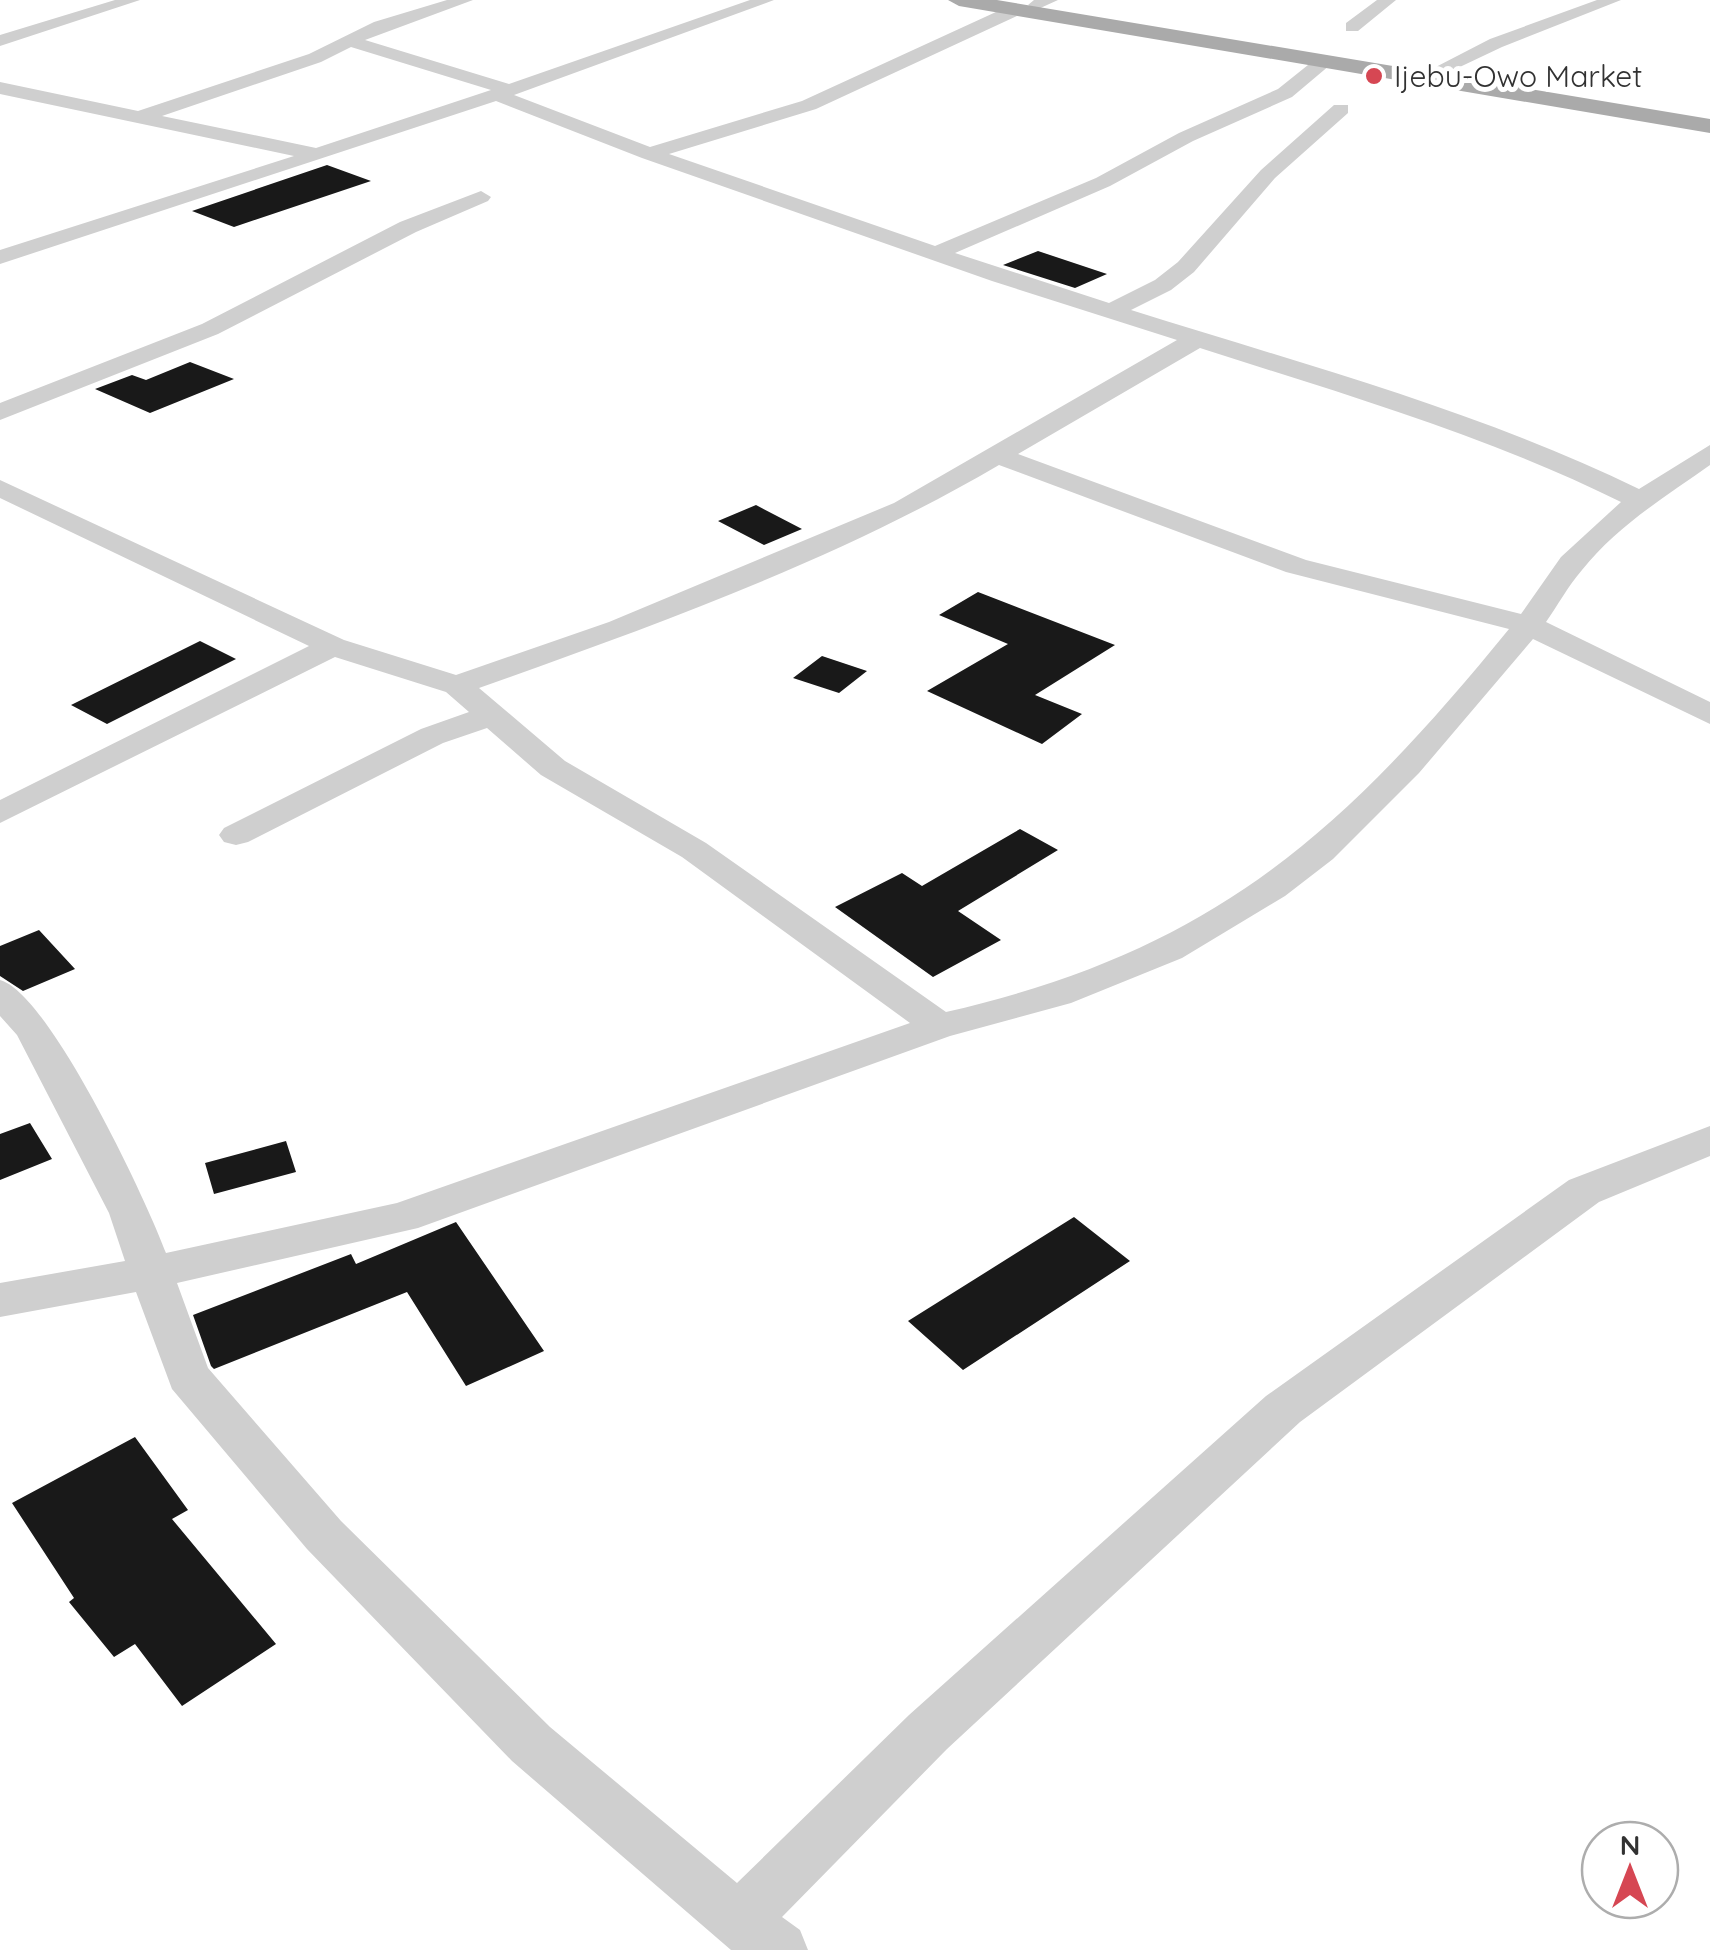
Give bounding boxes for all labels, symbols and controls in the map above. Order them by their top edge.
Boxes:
place label: Ijebu-Owo Market [1394,57,1642,95]
marker: Ijebu-Owo Market [1363,65,1385,87]
north arrow [1580,1820,1680,1920]
text: N [1620,1827,1640,1862]

